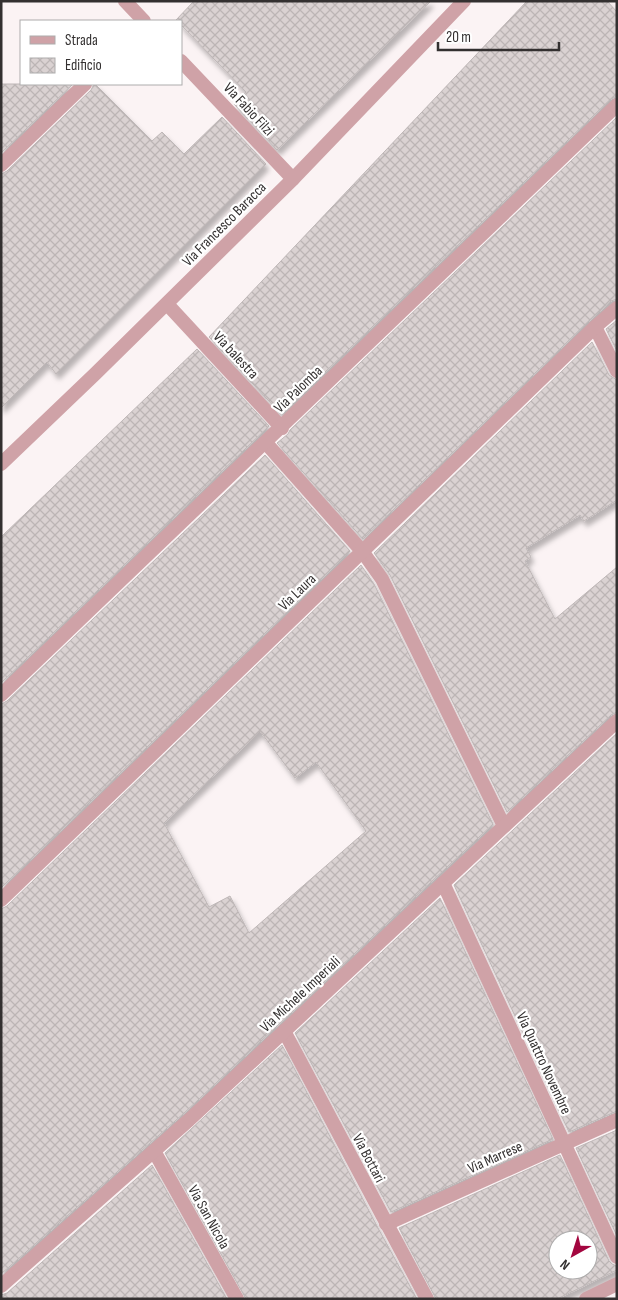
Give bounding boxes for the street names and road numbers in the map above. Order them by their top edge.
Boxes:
street label: Via Fabio Filzi [219,79,278,140]
street label: Via Francesco Baracca [178,178,271,270]
street label: Via balestra [209,328,263,383]
street label: Via Palomba [270,361,327,417]
street label: Via Laura [275,570,320,615]
street label: Via Michele Imperiali [256,952,345,1036]
street label: Via Quattro Novembre [512,1009,575,1117]
street label: Via Bottari [348,1131,389,1186]
street label: Via Marrese [465,1137,526,1178]
street label: Via San Nicola [183,1182,234,1253]

